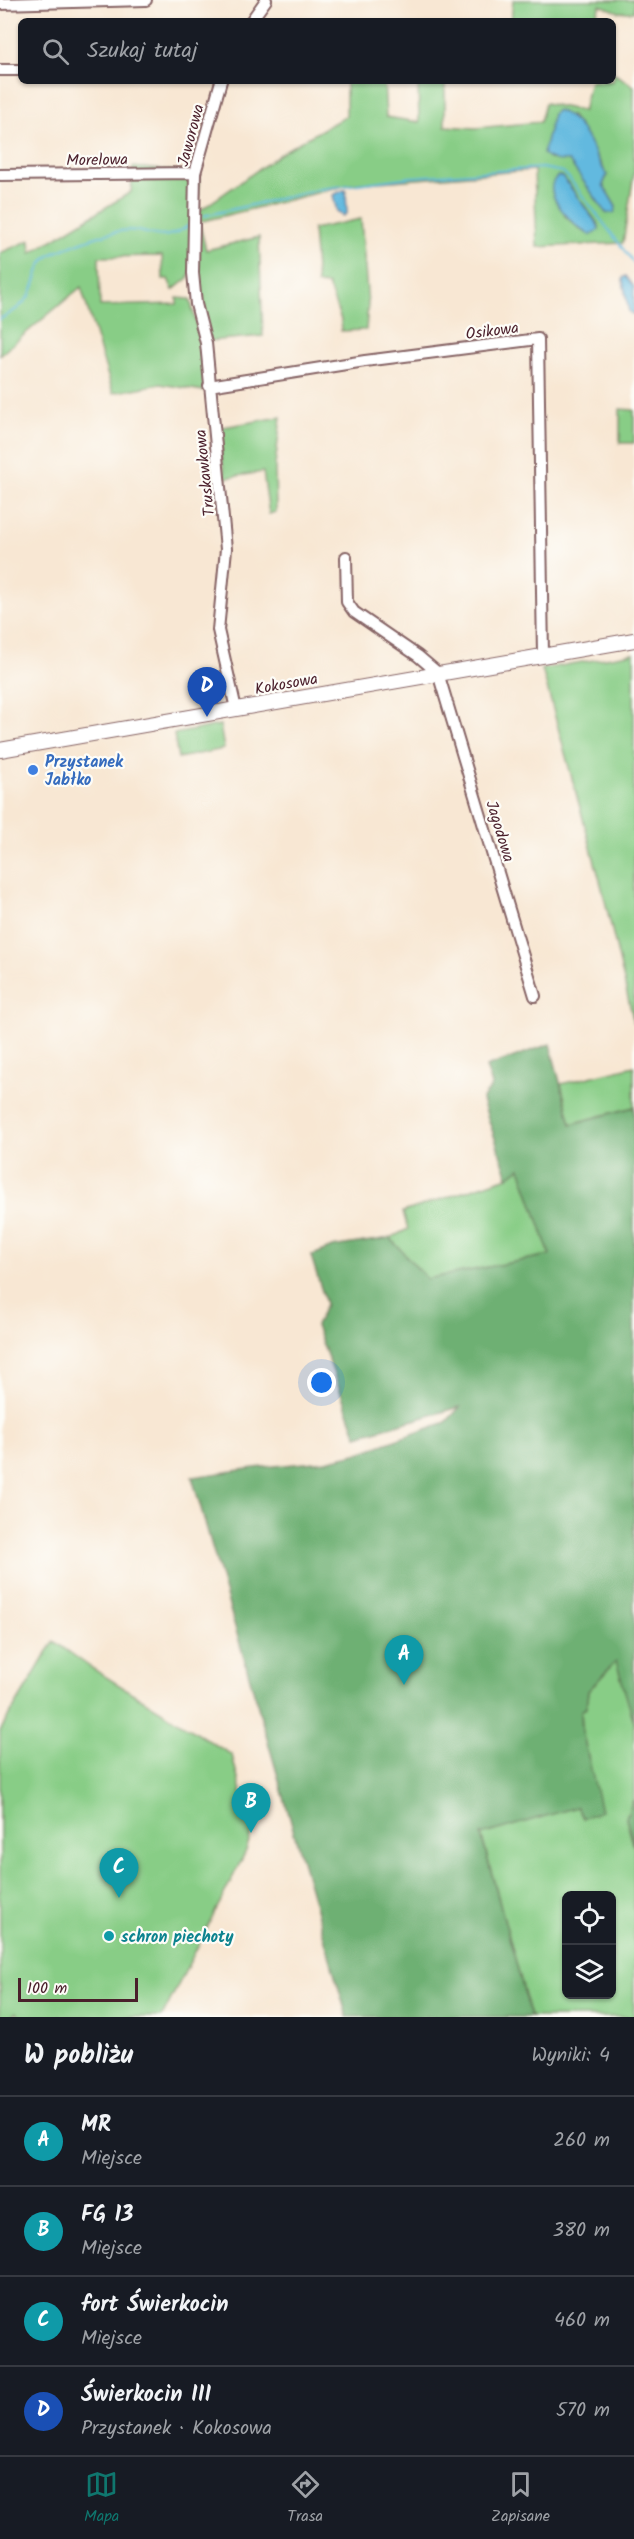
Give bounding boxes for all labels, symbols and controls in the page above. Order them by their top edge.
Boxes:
search box [18,18,616,84]
text: Szukaj tutaj [87,34,198,69]
icon: search [39,35,72,68]
street label: Jaworowa [171,101,212,169]
street label: Morelowa [66,147,128,174]
street label: Osikowa [464,316,520,347]
street label: Truskawkowa [189,428,222,517]
street label: Kokosowa [253,667,320,702]
pin: D [188,668,226,717]
place label: Przystanek Jabłko [45,750,124,793]
marker: Przystanek Jabłko [26,763,40,777]
street label: Jagodowa [478,797,521,865]
your location [307,1368,336,1397]
pin: A [384,1636,424,1685]
pin: B [232,1784,270,1833]
pin: C [100,1848,138,1898]
map controls [562,1891,616,1999]
button: locate [562,1891,616,1945]
place label: schron piechoty [121,1925,234,1950]
marker: schron piechoty [102,1929,116,1943]
button: layers [562,1945,616,1999]
scale bar [18,1975,138,2002]
text: 100 m [27,1976,67,2001]
text: W pobliżu [24,2035,133,2077]
text: Wyniki: 4 [531,2040,610,2072]
text: MR [81,2108,111,2143]
text: A [37,2125,50,2157]
text: 260 m [553,2125,610,2157]
text: Miejsce [81,2143,142,2175]
text: FG 13 [81,2198,133,2233]
text: B [37,2215,50,2247]
text: 380 m [553,2215,610,2247]
text: Miejsce [81,2233,142,2265]
text: fort Świerkocin [81,2288,228,2323]
text: C [37,2305,50,2337]
text: 460 m [554,2305,610,2337]
text: Miejsce [81,2323,142,2355]
text: Świerkocin III [81,2378,211,2413]
text: D [37,2395,50,2427]
text: 570 m [556,2395,610,2427]
text: Przystanek · Kokosowa [81,2413,272,2445]
tab: Mapa [84,2468,119,2529]
tab: Trasa [287,2468,323,2529]
tab: Zapisane [491,2468,550,2529]

